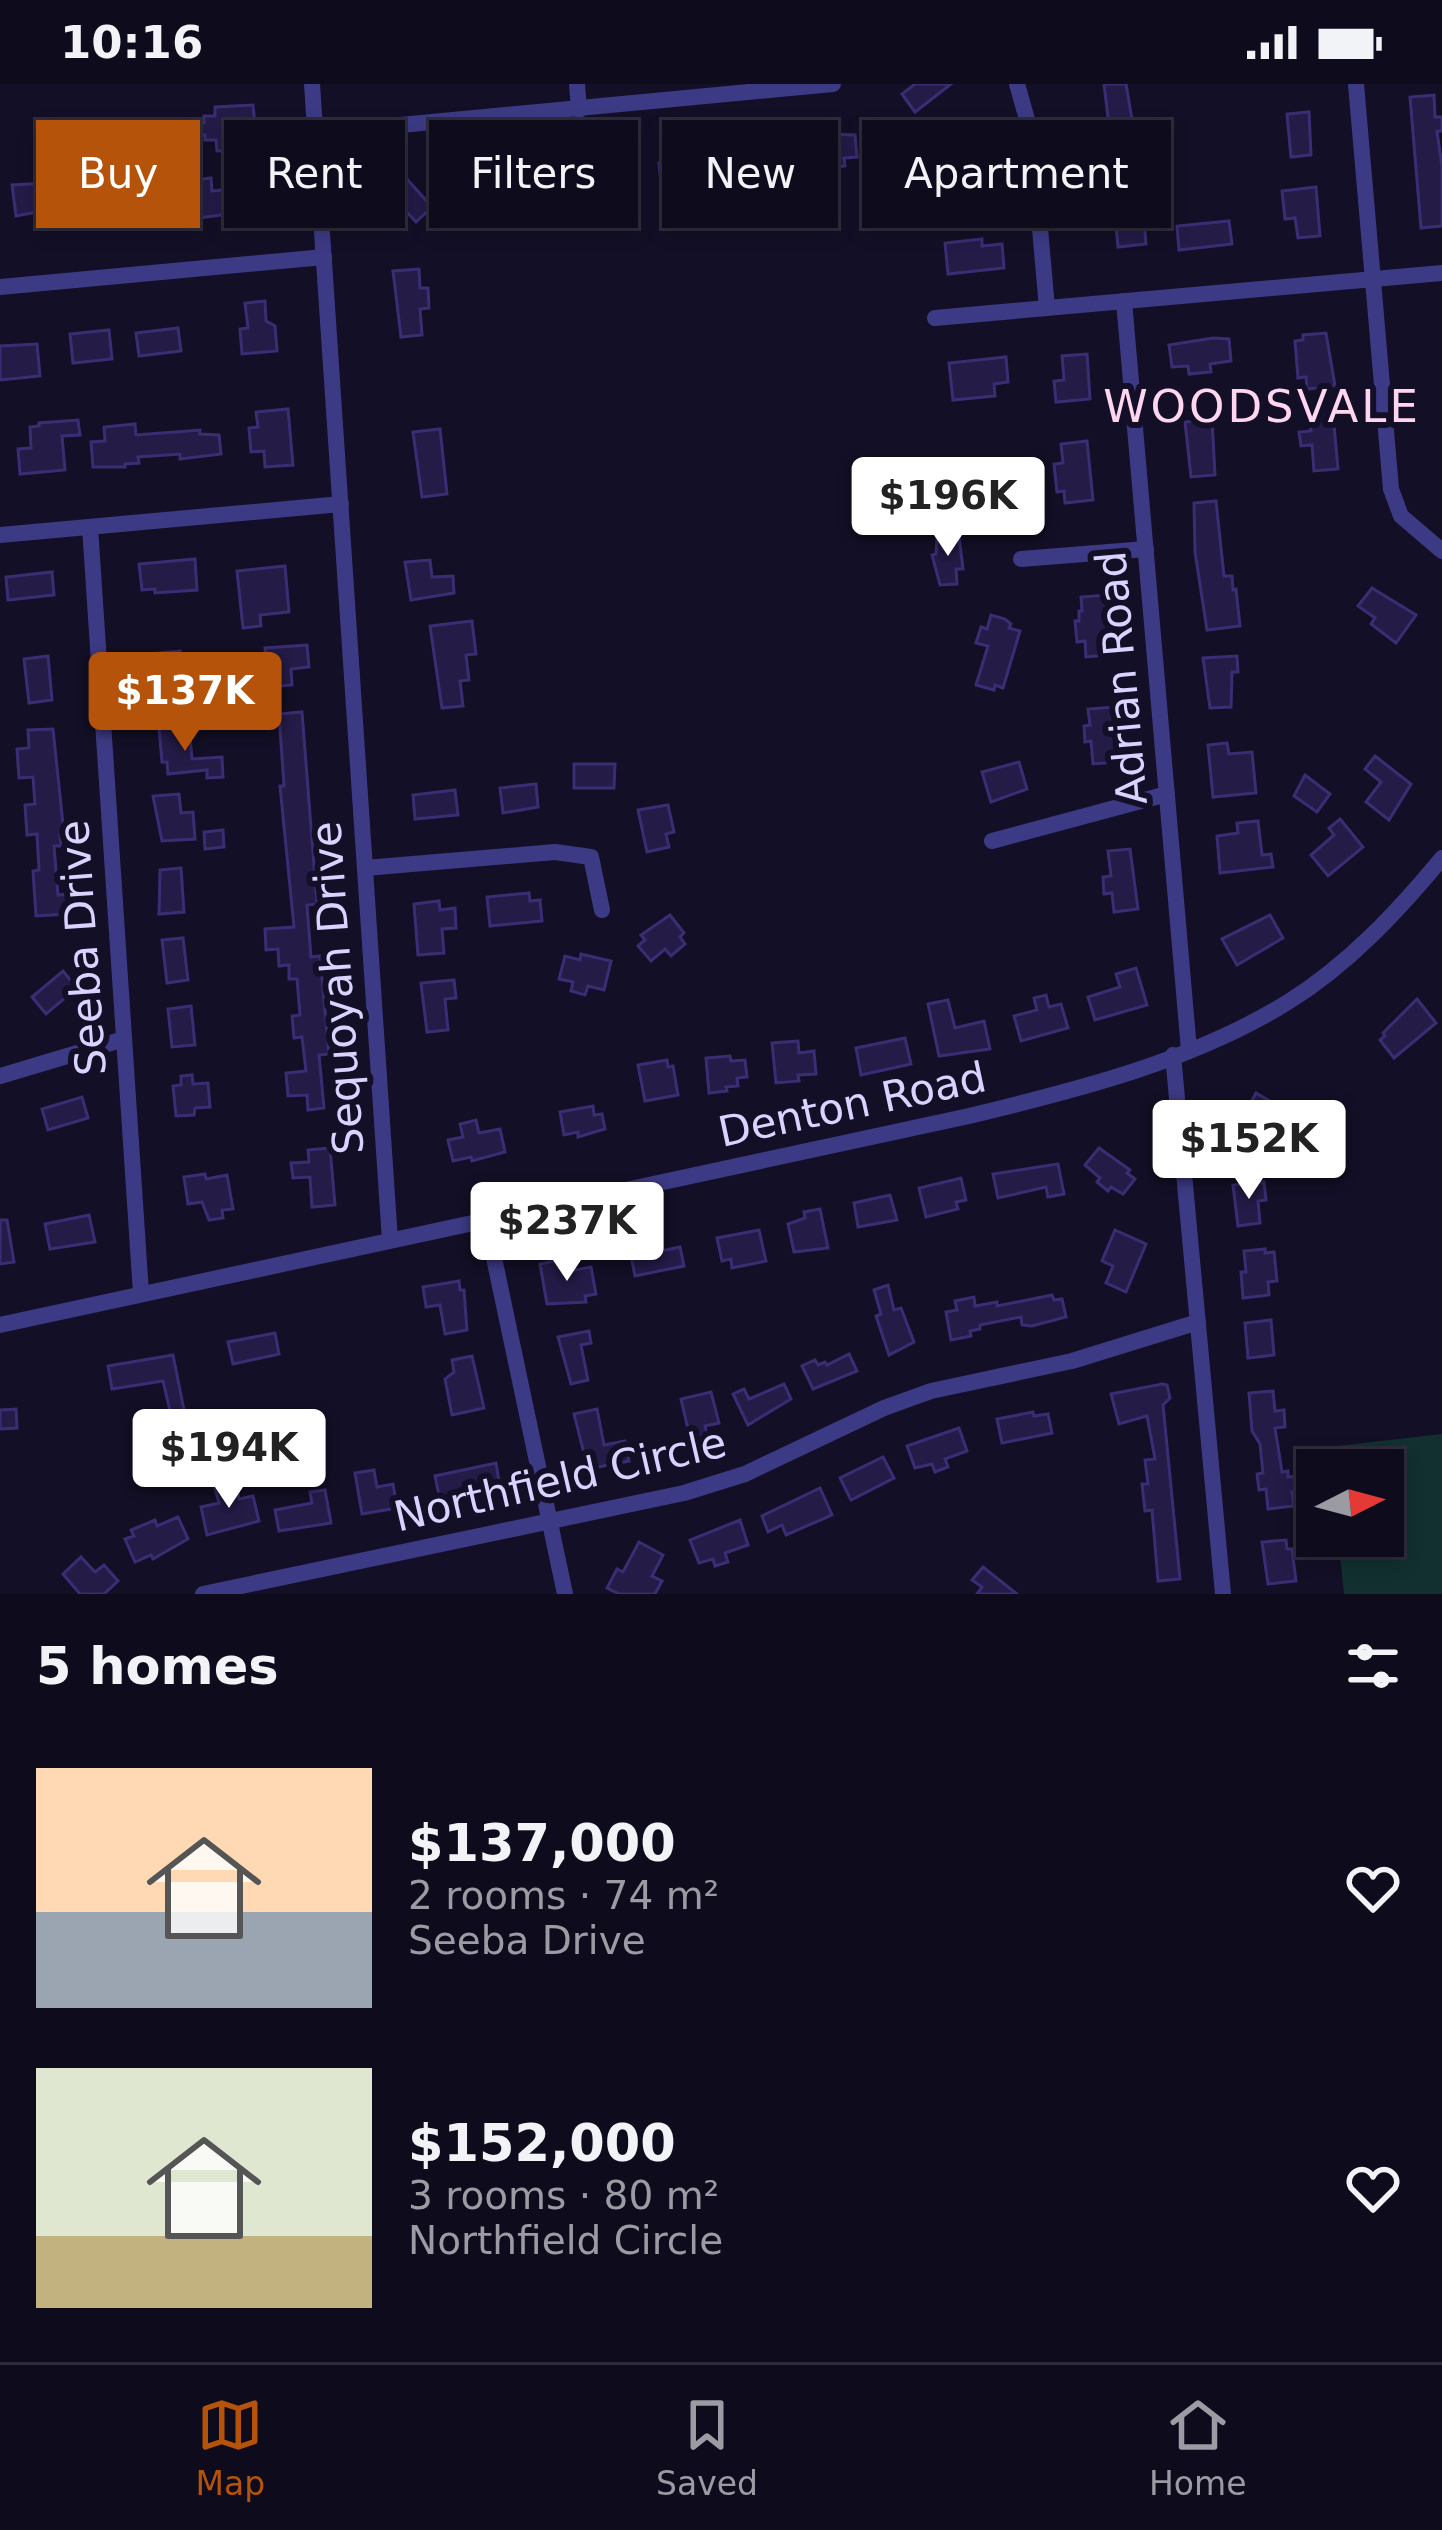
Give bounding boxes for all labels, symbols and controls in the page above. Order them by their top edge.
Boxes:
text: 10:16 [60,16,203,69]
chip: Buy [36,120,200,228]
chip: Rent [224,120,405,228]
chip: Filters [429,120,638,228]
chip: New [662,120,838,228]
chip: Apartment [862,120,1171,228]
district label: WOODSVALE [1103,380,1421,433]
pin: $196K [864,457,1032,559]
text: $196K [879,473,1017,518]
street label: Adrian Road [1086,549,1157,807]
pin: $137K [101,652,269,754]
text: $137K [116,668,254,713]
street label: Seeba Drive [49,819,116,1077]
street label: Sequoyah Drive [301,820,374,1156]
street label: Denton Road [714,1052,990,1157]
pin: $152K [1165,1100,1333,1202]
text: $152K [1180,1116,1318,1161]
pin: $237K [483,1182,651,1284]
text: $237K [498,1198,636,1243]
pin: $194K [145,1409,313,1511]
street label: Northfield Circle [389,1417,731,1542]
text: $194K [160,1425,298,1470]
north arrow [1296,1449,1404,1557]
map controls [1296,1449,1404,1557]
icon: filters [1340,1633,1406,1699]
text: 5 homes [36,1637,279,1696]
text: $137,000 [408,1814,676,1873]
icon: home [132,1816,276,1960]
icon: heart [1340,1855,1406,1921]
text: 2 rooms · 74 m² [408,1873,719,1918]
text: Seeba Drive [408,1918,646,1963]
text: $152,000 [408,2114,676,2173]
icon: home [132,2116,276,2260]
icon: heart [1340,2155,1406,2221]
text: 3 rooms · 80 m² [408,2173,719,2218]
text: Northfield Circle [408,2218,723,2263]
tab: Map [195,2392,265,2503]
tab: Saved [656,2392,758,2503]
tab: Home [1149,2392,1246,2503]

